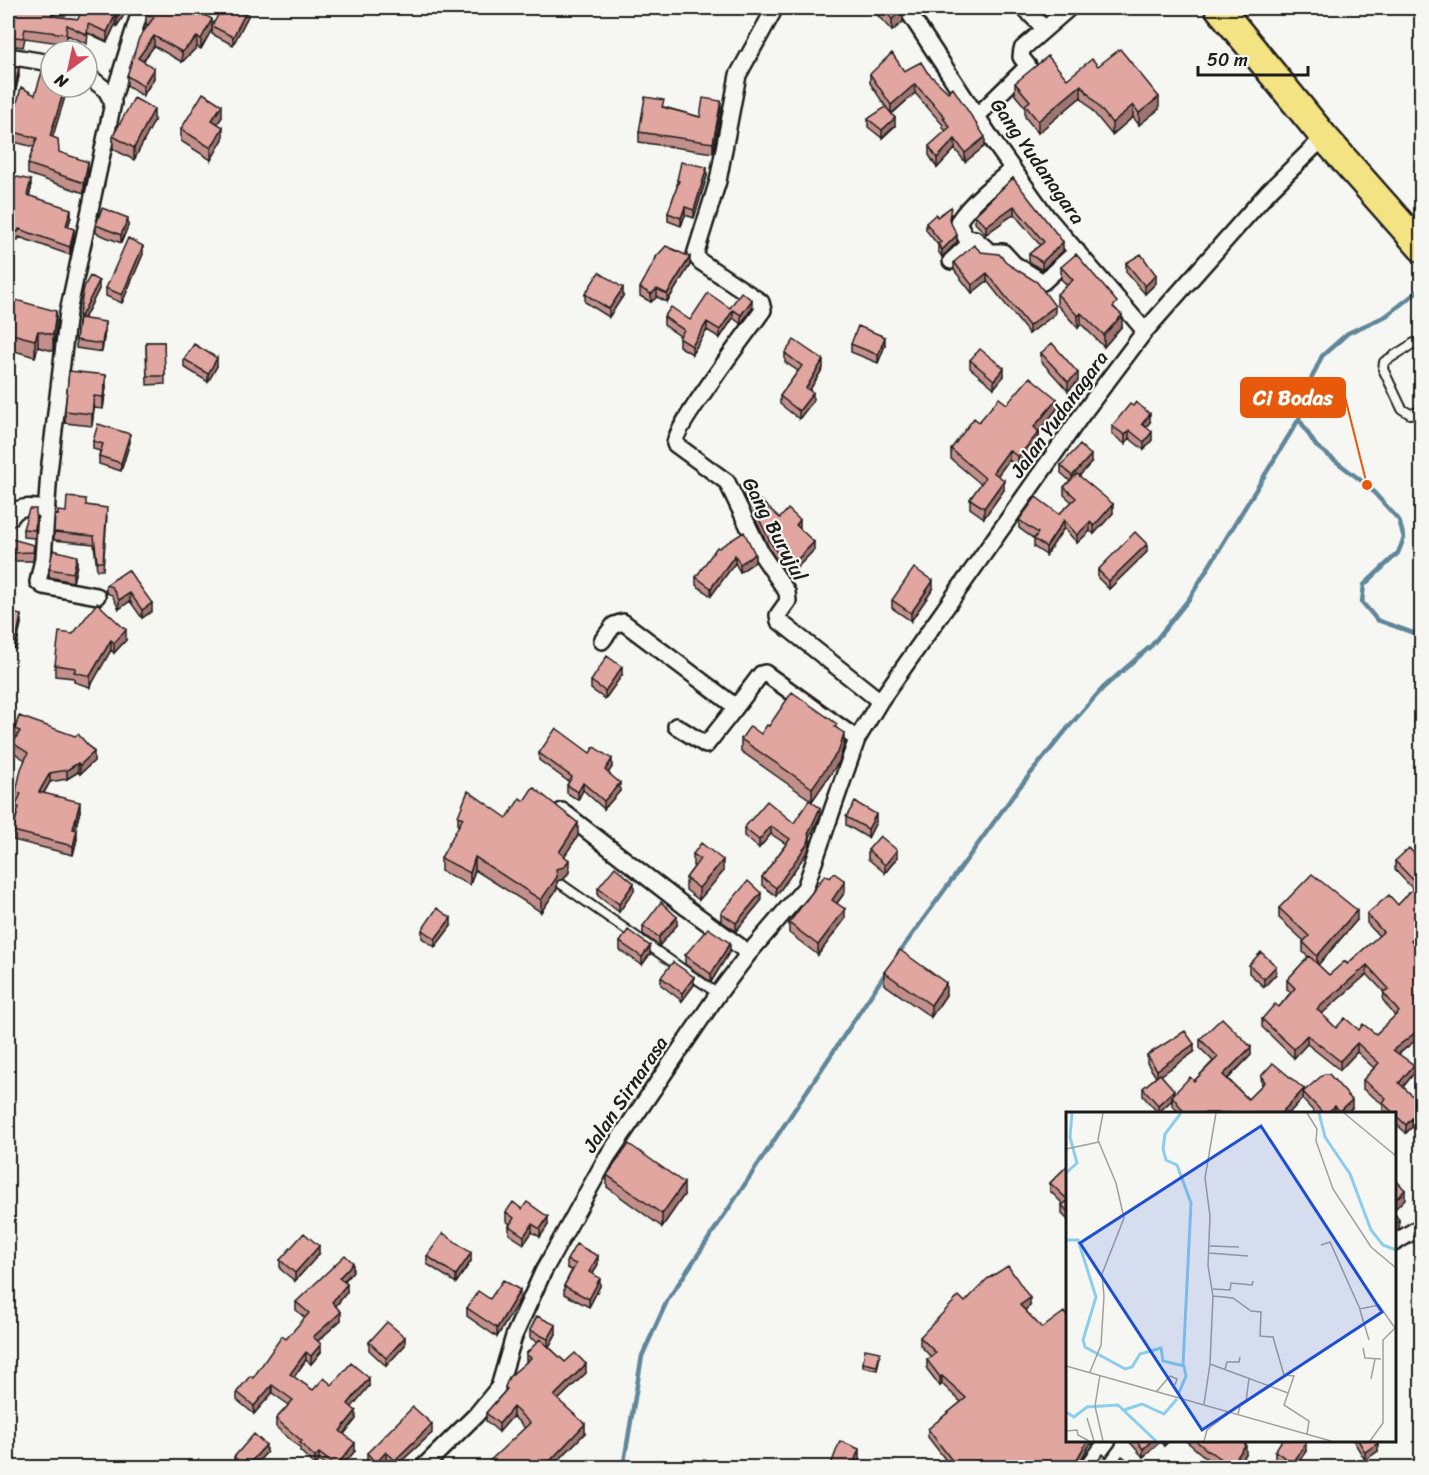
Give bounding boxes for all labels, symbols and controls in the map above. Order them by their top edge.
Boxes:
north arrow [39,39,99,99]
scale bar [1198,39,1308,77]
text: 50 m [1207,44,1248,76]
text: N [48,65,74,97]
street label: Gang Yudanagara [981,91,1094,232]
street label: Jalan Yudanagara [1000,343,1118,486]
callout: Ci Bodas [1241,378,1345,417]
text: Ci Bodas [1252,379,1333,417]
street label: Gang Burujul [732,471,817,589]
street label: Jalan Sirnarasa [573,1029,678,1161]
inset map [1066,1112,1396,1442]

